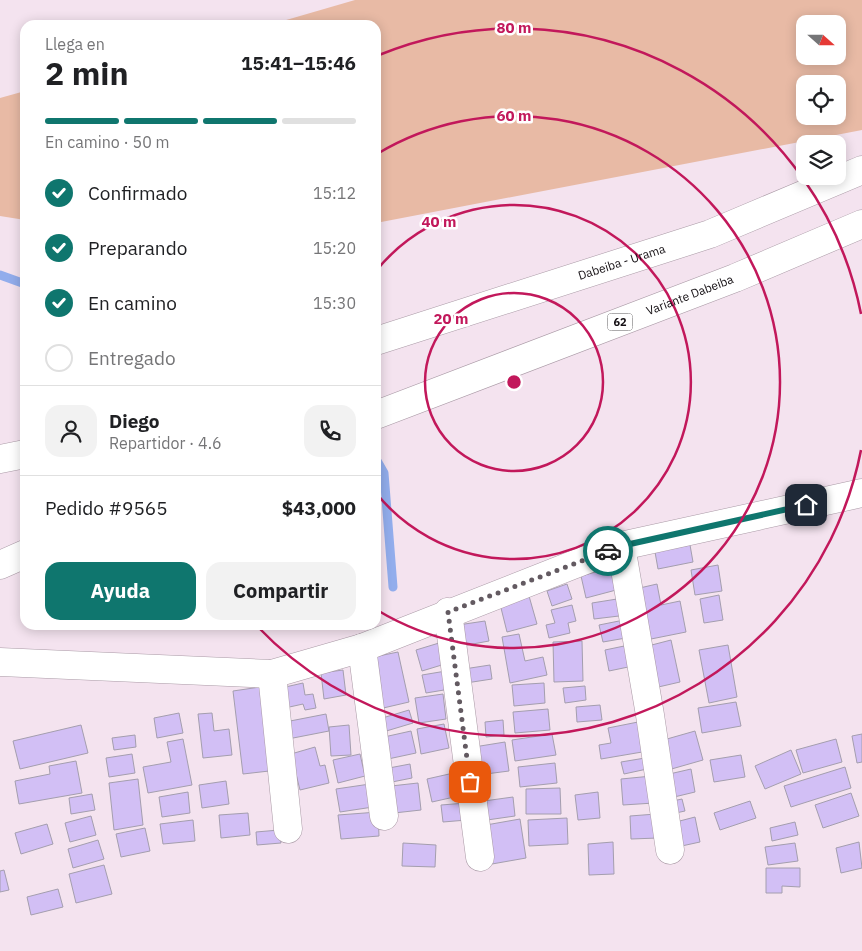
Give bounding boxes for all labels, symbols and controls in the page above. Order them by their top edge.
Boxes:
north arrow [796,15,846,65]
map controls [796,15,846,185]
text: 80 m [497,18,531,37]
text: Llega en [45,34,105,54]
text: 15:41–15:46 [241,51,356,75]
text: 2 min [45,52,129,94]
button: locate [796,75,846,125]
text: 60 m [497,106,531,125]
text: En camino · 50 m [45,132,170,152]
button: layers [796,135,846,185]
icon: check [45,179,73,207]
text: Confirmado [88,181,187,205]
text: 15:12 [313,183,356,203]
text: 40 m [422,212,456,231]
icon: check [45,234,73,262]
text: Preparando [88,236,187,260]
text: 15:20 [313,238,356,258]
street label: Dabeiba - Urama [576,241,668,283]
street label: Variante Dabeiba [644,271,736,318]
icon: check [45,289,73,317]
text: En camino [88,291,177,315]
text: 15:30 [313,293,356,313]
text: 20 m [434,309,468,328]
road number: 62 [608,314,632,331]
text: Entregado [88,346,176,370]
centre of rings [505,373,523,391]
button: person [45,405,97,457]
button: phone [304,405,356,457]
text: Diego [109,409,159,433]
text: Repartidor · 4.6 [109,433,222,453]
pin [785,484,827,526]
icon: home [792,491,820,519]
text: Pedido #9565 [45,496,168,520]
text: $43,000 [282,496,356,520]
courier [583,526,633,576]
icon: car [594,537,622,565]
button: Ayuda [45,562,196,620]
button: Compartir [206,562,356,620]
pin [449,761,491,803]
icon: bag [456,768,484,796]

